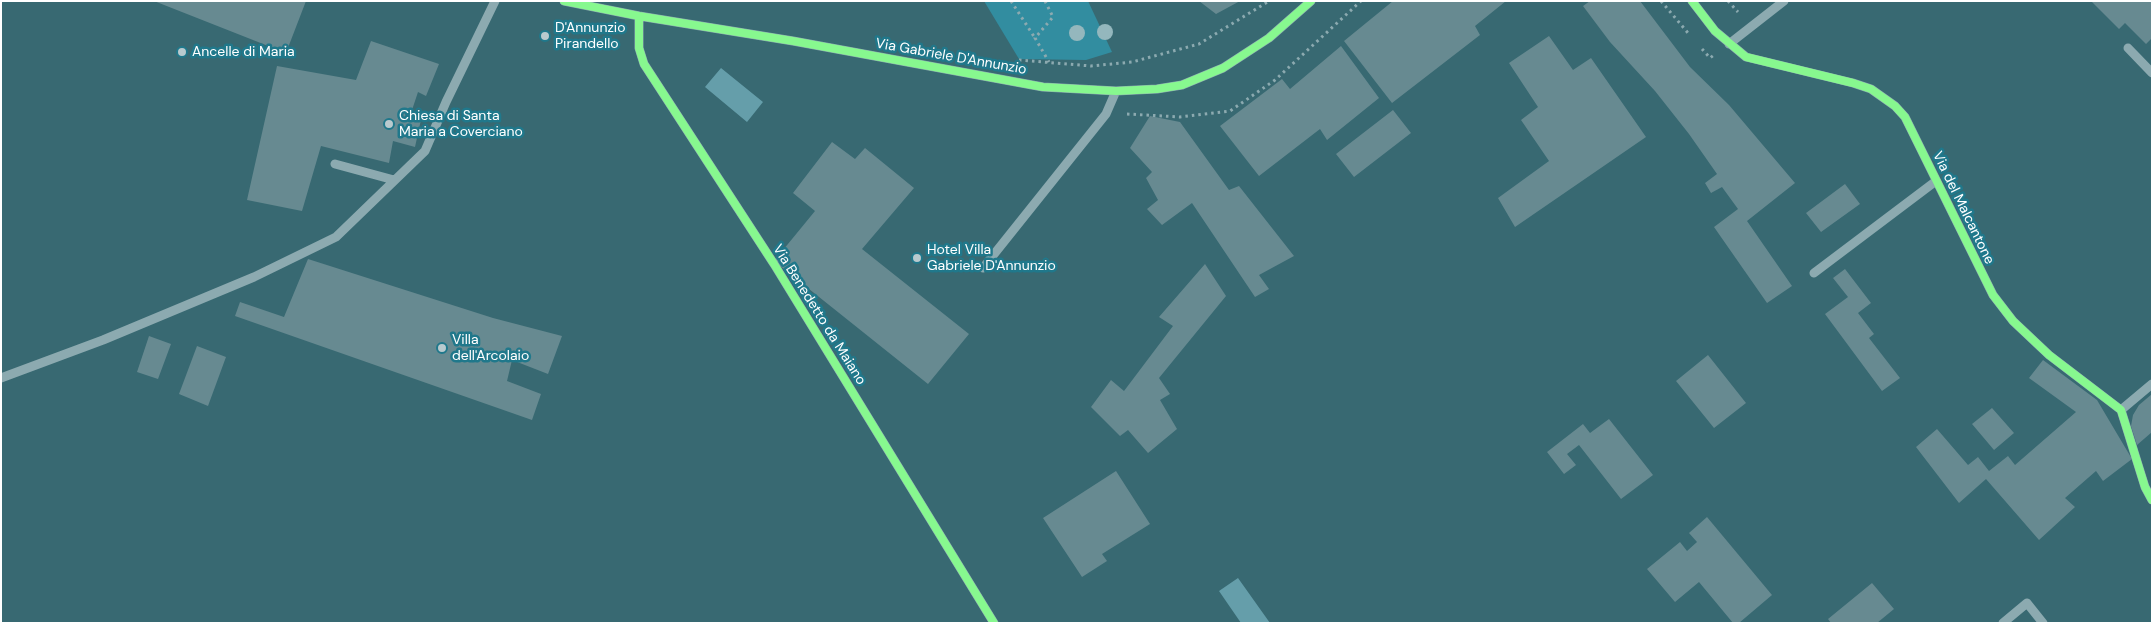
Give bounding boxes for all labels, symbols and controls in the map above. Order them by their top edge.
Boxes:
place label: D'Annunzio Pirandello [555,20,626,52]
marker: D'Annunzio Pirandello [539,30,551,42]
street label: Via Gabriele D'Annunzio [874,35,1028,79]
place label: Ancelle di Maria [192,44,295,60]
marker: Ancelle di Maria [176,46,188,58]
place label: Chiesa di Santa Maria a Coverciano [399,108,523,140]
marker: Chiesa di Santa Maria a Coverciano [383,118,395,130]
street label: Via del Malcantone [1928,149,1998,267]
street label: Via Benedetto da Maiano [769,242,869,388]
place label: Hotel Villa Gabriele D'Annunzio [927,242,1056,274]
marker: Hotel Villa Gabriele D'Annunzio [911,252,923,264]
place label: Villa dell'Arcolaio [452,332,529,364]
marker: Villa dell'Arcolaio [436,342,448,354]

